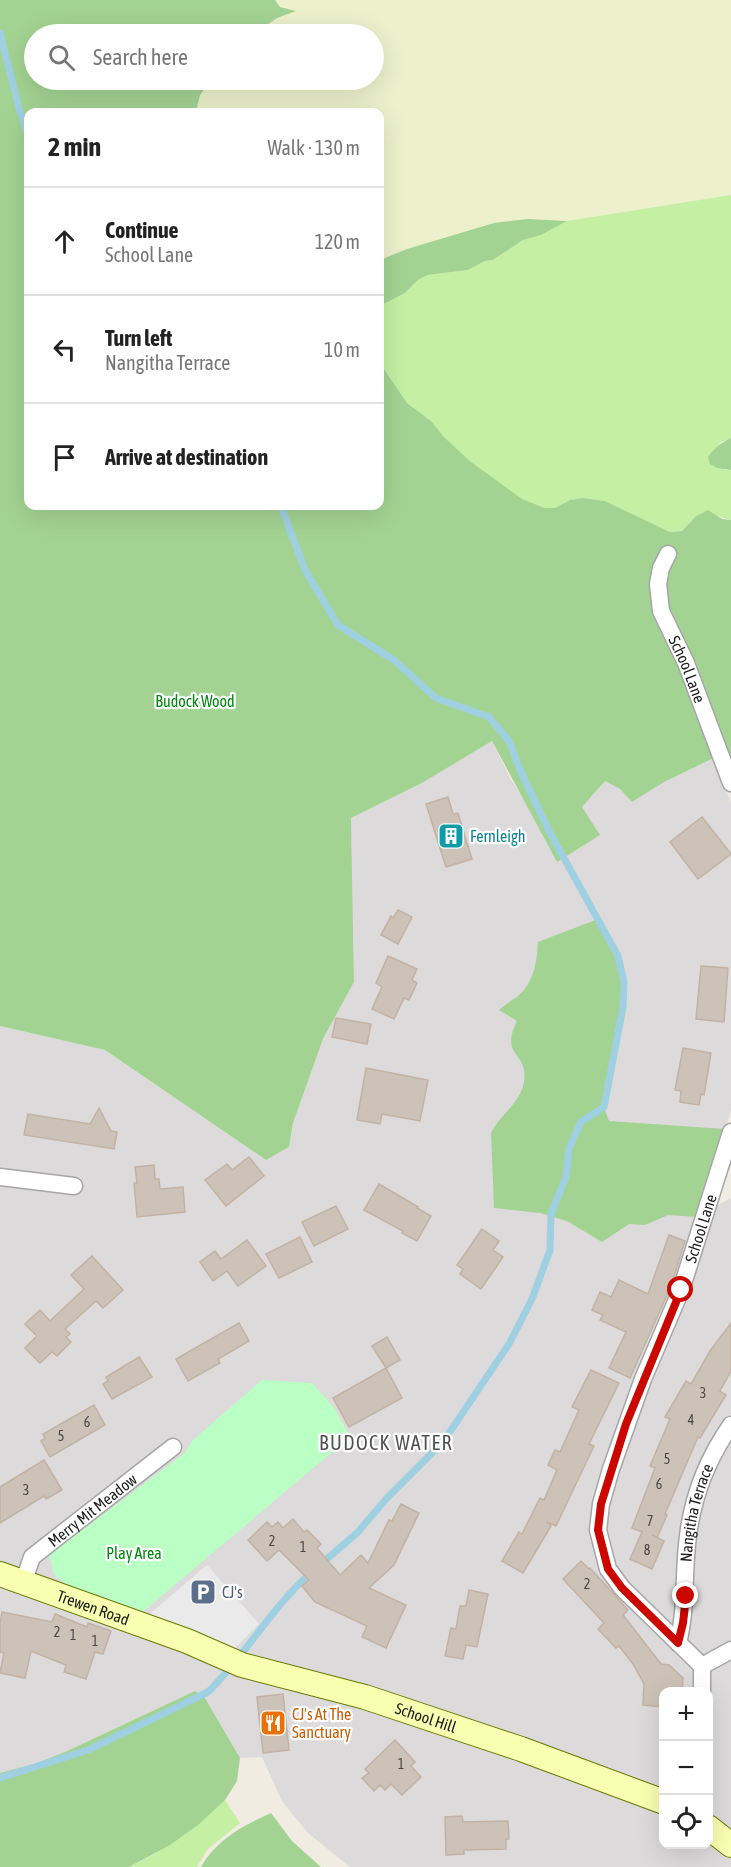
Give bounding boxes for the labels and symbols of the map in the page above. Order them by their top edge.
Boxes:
street label: School Lane [665,633,709,705]
park label: Budock Wood [155,692,235,710]
building icon: Fernleigh [436,821,466,851]
place label: Fernleigh [470,827,526,846]
street label: School Lane [681,1192,720,1265]
route start [667,1276,693,1302]
house number: 3 [700,1385,706,1401]
house number: 4 [688,1412,695,1428]
house number: 6 [84,1414,91,1430]
house number: 5 [58,1428,64,1444]
district label: BUDOCK WATER [319,1431,453,1454]
house number: 5 [664,1451,670,1467]
street label: Nangitha Terrace [677,1461,716,1562]
street label: Merry Mit Meadow [44,1470,141,1550]
house number: 6 [656,1476,663,1492]
house number: 3 [23,1482,29,1498]
house number: 7 [647,1513,653,1529]
house number: 2 [269,1533,275,1549]
house number: 1 [300,1539,306,1555]
house number: 8 [644,1542,651,1558]
park label: Play Area [106,1544,162,1563]
house number: 2 [584,1576,590,1592]
parking icon: CJ's [188,1577,218,1607]
route end [672,1582,698,1608]
place label: CJ's [222,1583,243,1601]
street label: Trewen Road [55,1586,132,1629]
house number: 2 [54,1624,60,1640]
house number: 1 [70,1627,76,1643]
house number: 1 [92,1633,98,1649]
street label: School Hill [393,1699,460,1736]
place label: CJ's At The Sanctuary [292,1705,351,1742]
restaurant icon: CJ's At The Sanctuary [258,1708,288,1738]
house number: 1 [398,1756,404,1772]

